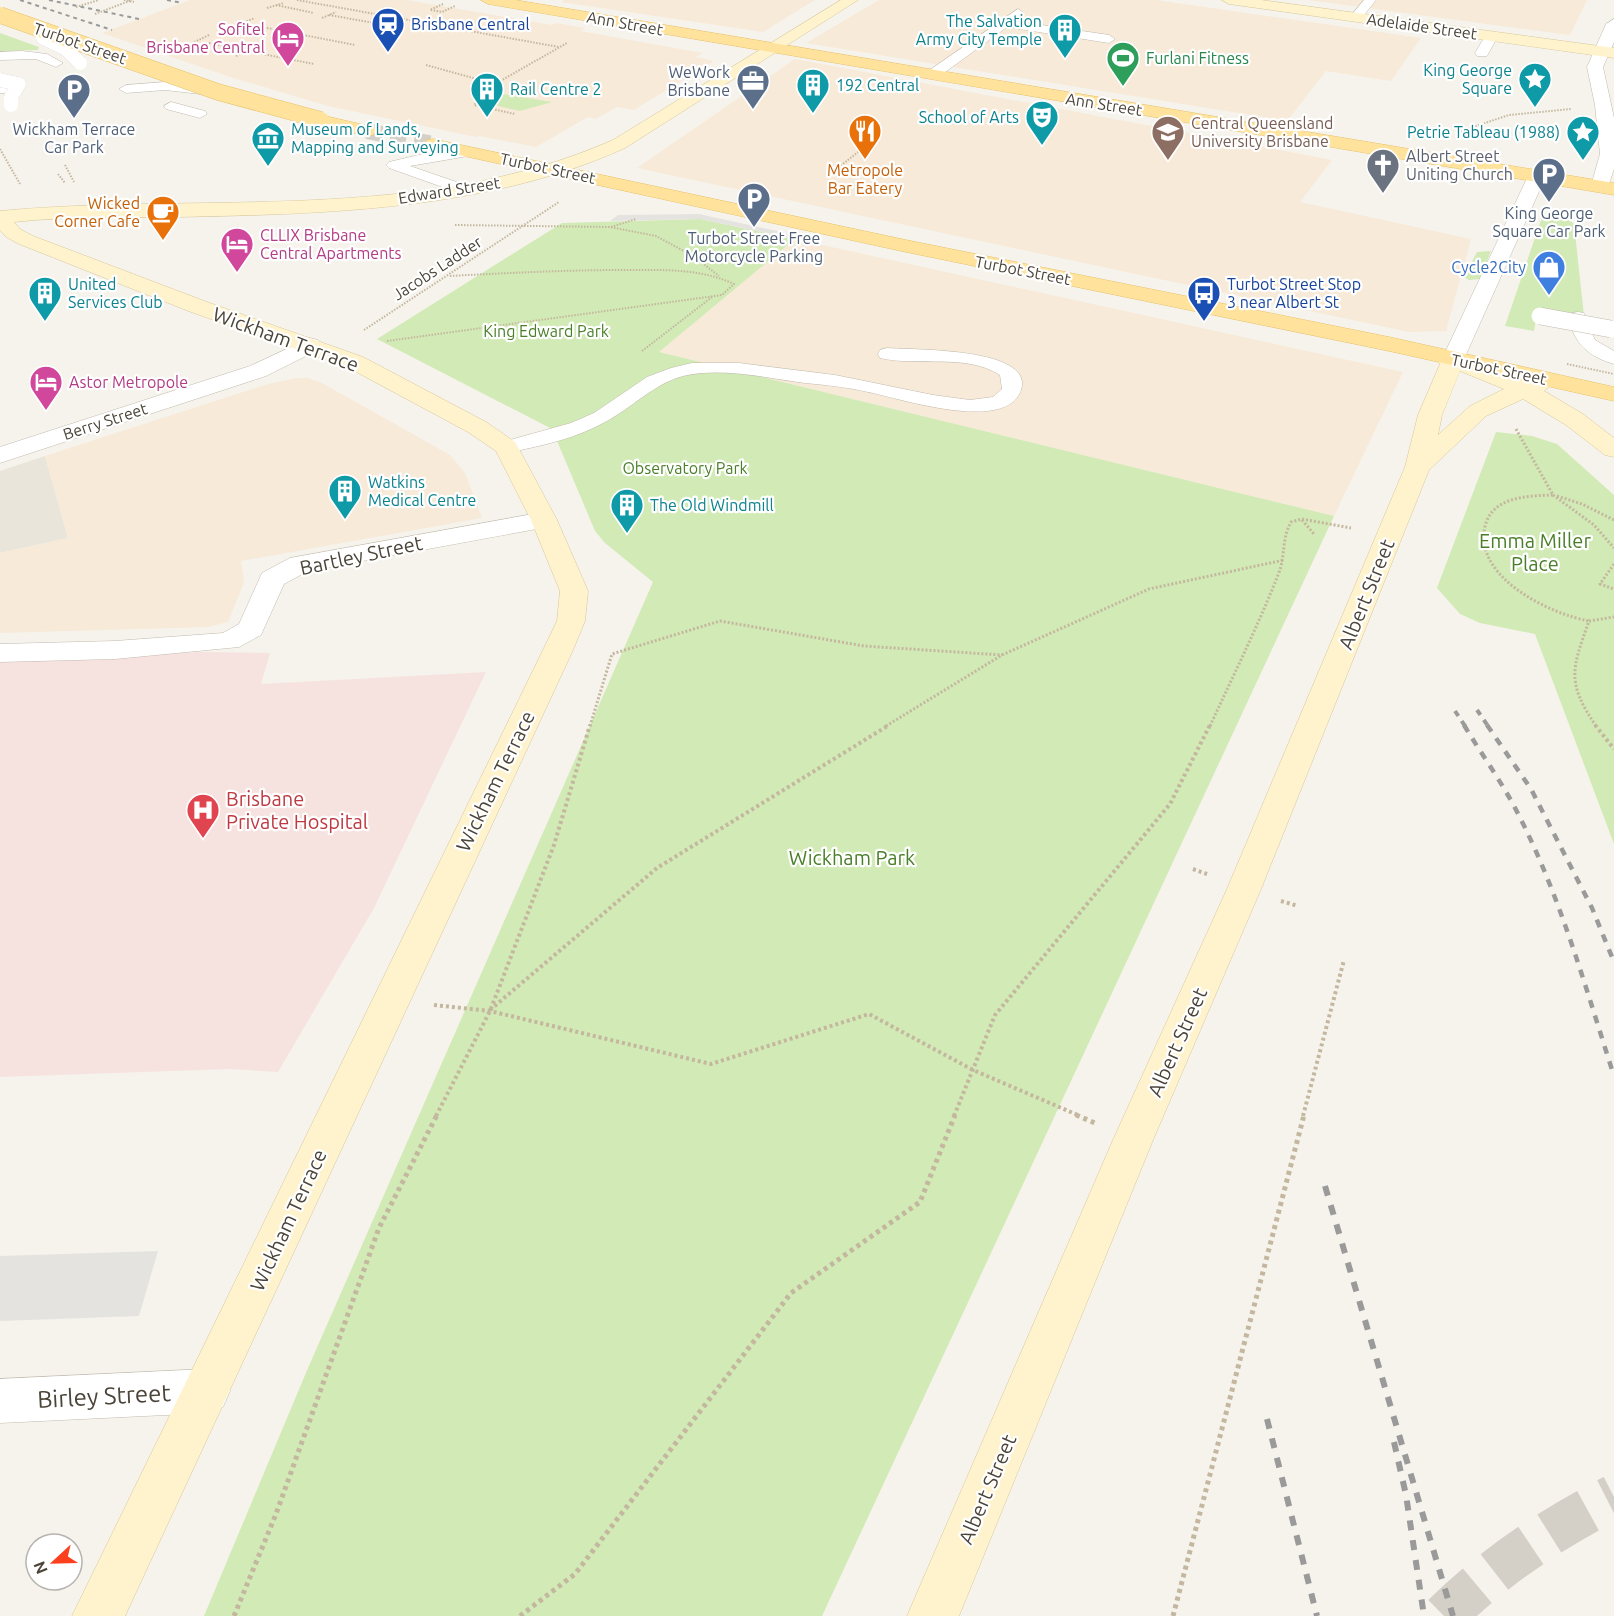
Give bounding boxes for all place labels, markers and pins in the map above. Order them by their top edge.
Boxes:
station icon: Brisbane Central [370,6,406,53]
place label: The Salvation Army City Temple [916,12,1042,48]
building icon: The Salvation Army City Temple [1047,12,1083,59]
place label: Brisbane Central [411,15,530,33]
place label: Sofitel Brisbane Central [146,20,265,56]
hotel icon: Sofitel Brisbane Central [270,20,306,67]
sports icon: Furlani Fitness [1105,40,1141,87]
place label: Furlani Fitness [1146,49,1249,67]
place label: King George Square [1423,61,1512,97]
place icon: King George Square [1517,61,1553,108]
place label: WeWork Brisbane [667,63,730,99]
office icon: WeWork Brisbane [735,63,771,110]
building icon: 192 Central [795,67,831,114]
building icon: Rail Centre 2 [469,71,505,118]
parking icon: Wickham Terrace Car Park [56,72,92,119]
place label: 192 Central [836,76,919,94]
place label: Rail Centre 2 [510,80,602,98]
theatre icon: School of Arts [1024,99,1060,146]
place label: School of Arts [919,108,1019,126]
restaurant icon: Metropole Bar Eatery [847,113,883,160]
school or university icon: Central Queensland University Brisbane [1150,114,1186,161]
place label: Central Queensland University Brisbane [1191,114,1333,150]
place icon: Petrie Tableau (1988) [1565,114,1601,161]
place label: Wickham Terrace Car Park [13,120,135,156]
museum icon: Museum of Lands, Mapping and Surveying [250,120,286,167]
place label: Museum of Lands, Mapping and Surveying [291,120,459,156]
place label: Petrie Tableau (1988) [1407,123,1560,142]
church icon: Albert Street Uniting Church [1365,147,1401,194]
place label: Albert Street Uniting Church [1406,147,1513,183]
parking icon: King George Square Car Park [1531,156,1567,203]
place label: Metropole Bar Eatery [827,161,903,197]
parking icon: Turbot Street Free Motorcycle Parking [736,181,772,228]
place label: Wicked Corner Cafe [54,194,140,230]
cafe icon: Wicked Corner Cafe [145,194,181,241]
place label: King George Square Car Park [1492,204,1606,240]
hotel icon: CLLIX Brisbane Central Apartments [219,226,255,273]
place label: CLLIX Brisbane Central Apartments [260,226,402,262]
place label: Turbot Street Free Motorcycle Parking [685,229,823,265]
shop icon: Cycle2City [1531,249,1567,296]
place label: Cycle2City [1451,258,1526,276]
building icon: United Services Club [27,275,63,322]
place label: United Services Club [68,275,163,311]
bus stop icon: Turbot Street Stop 3 near Albert St [1186,275,1222,322]
place label: Turbot Street Stop 3 near Albert St [1227,275,1361,311]
hotel icon: Astor Metropole [28,364,64,411]
place label: Astor Metropole [69,373,188,391]
building icon: Watkins Medical Centre [327,473,363,520]
place label: Watkins Medical Centre [368,473,476,509]
building icon: The Old Windmill [609,487,645,534]
place label: The Old Windmill [650,496,774,514]
place label: Brisbane Private Hospital [226,787,368,833]
hospital icon: Brisbane Private Hospital [185,792,221,839]

